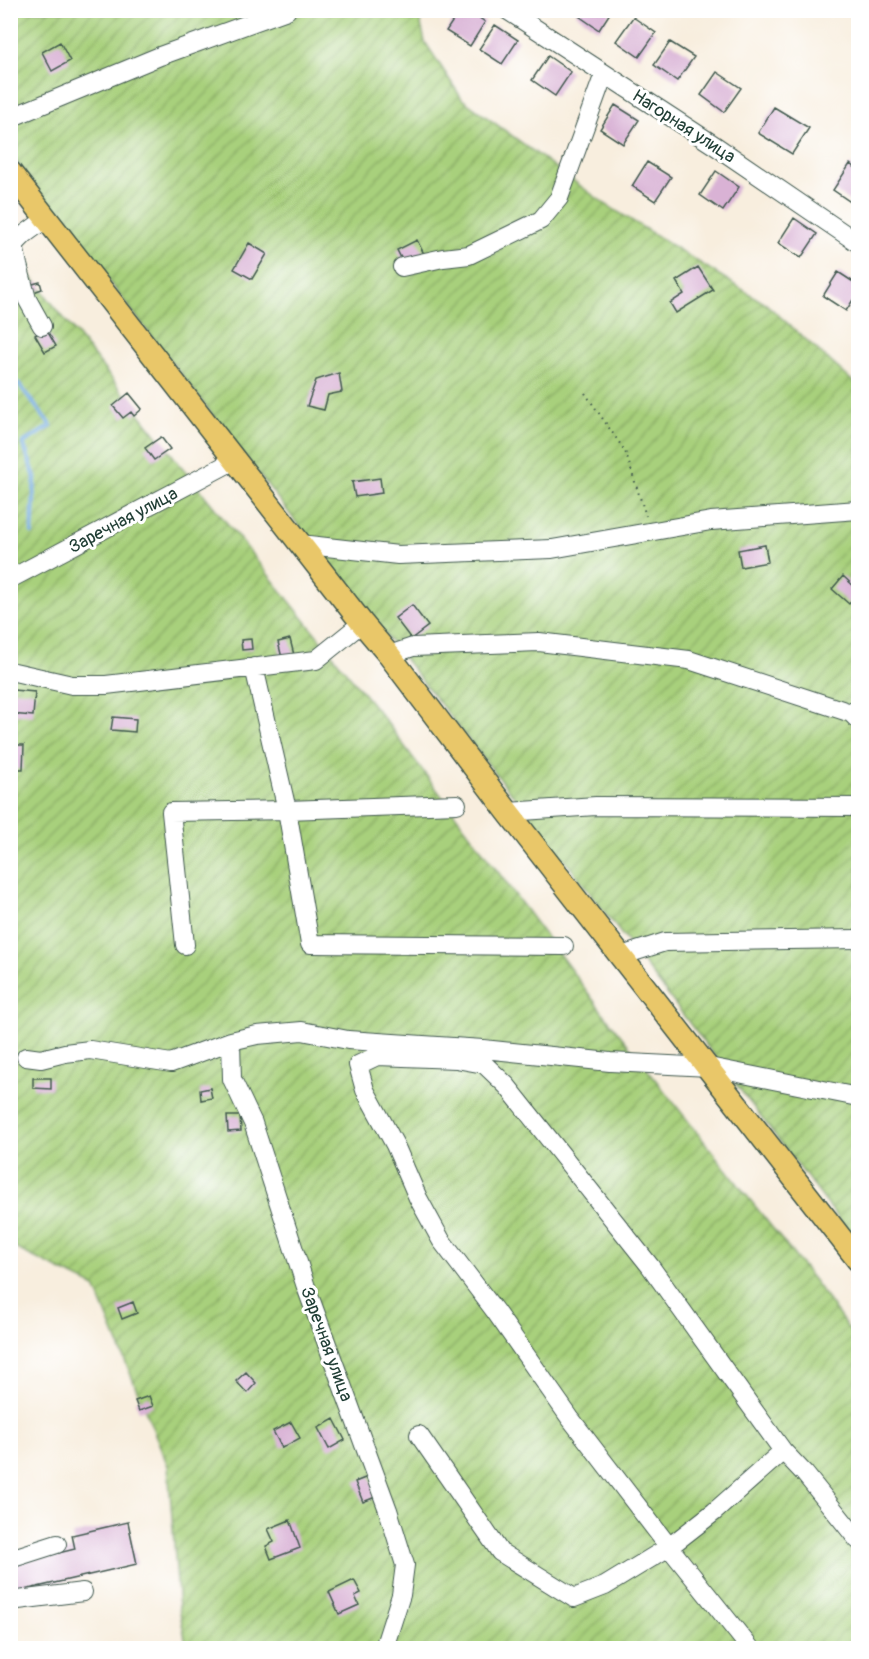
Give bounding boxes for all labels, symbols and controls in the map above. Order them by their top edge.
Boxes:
street label: Нагорная улица [628,84,740,168]
street label: Заречная улица [65,482,182,559]
street label: Заречная улица [295,1284,358,1405]

